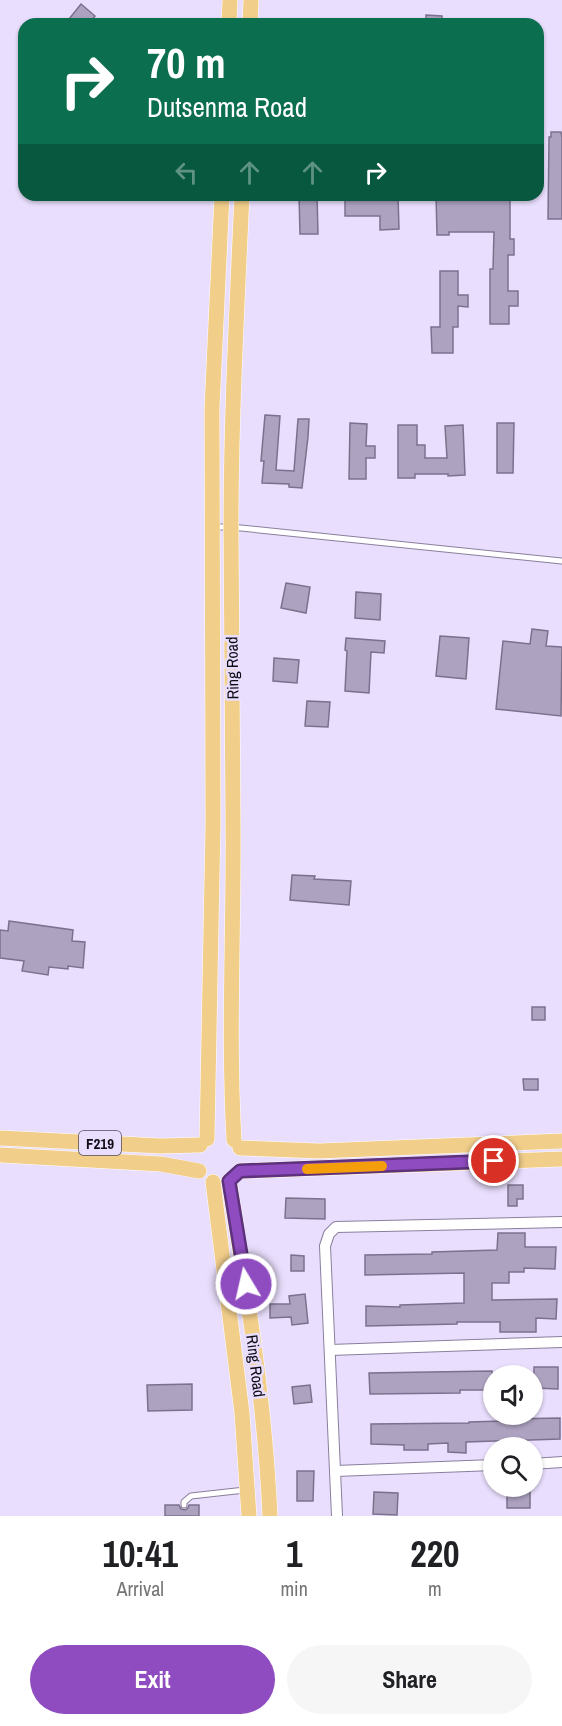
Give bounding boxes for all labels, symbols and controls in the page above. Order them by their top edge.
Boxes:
text: 70 m [147,35,226,91]
icon: right [48,42,126,120]
text: Dutsenma Road [147,89,307,125]
icon: left [170,156,203,189]
icon: ahead [233,156,266,189]
icon: ahead [296,156,329,189]
icon: right [359,156,392,189]
street label: Ring Road [220,636,244,700]
road number: F219 [79,1131,121,1155]
pin [468,1135,519,1186]
icon: arrive [477,1144,510,1177]
position arrow [214,1252,278,1316]
street label: Ring Road [241,1334,271,1398]
map controls [483,1365,543,1497]
button: sound [483,1365,543,1425]
button: search [483,1437,543,1497]
text: 10:41 [102,1530,178,1578]
text: 1 [286,1530,302,1578]
text: 220 [410,1530,460,1578]
text: Arrival [117,1575,164,1602]
text: min [280,1575,308,1602]
text: m [428,1575,442,1602]
button: Exit [30,1645,275,1714]
button: Share [287,1645,532,1714]

